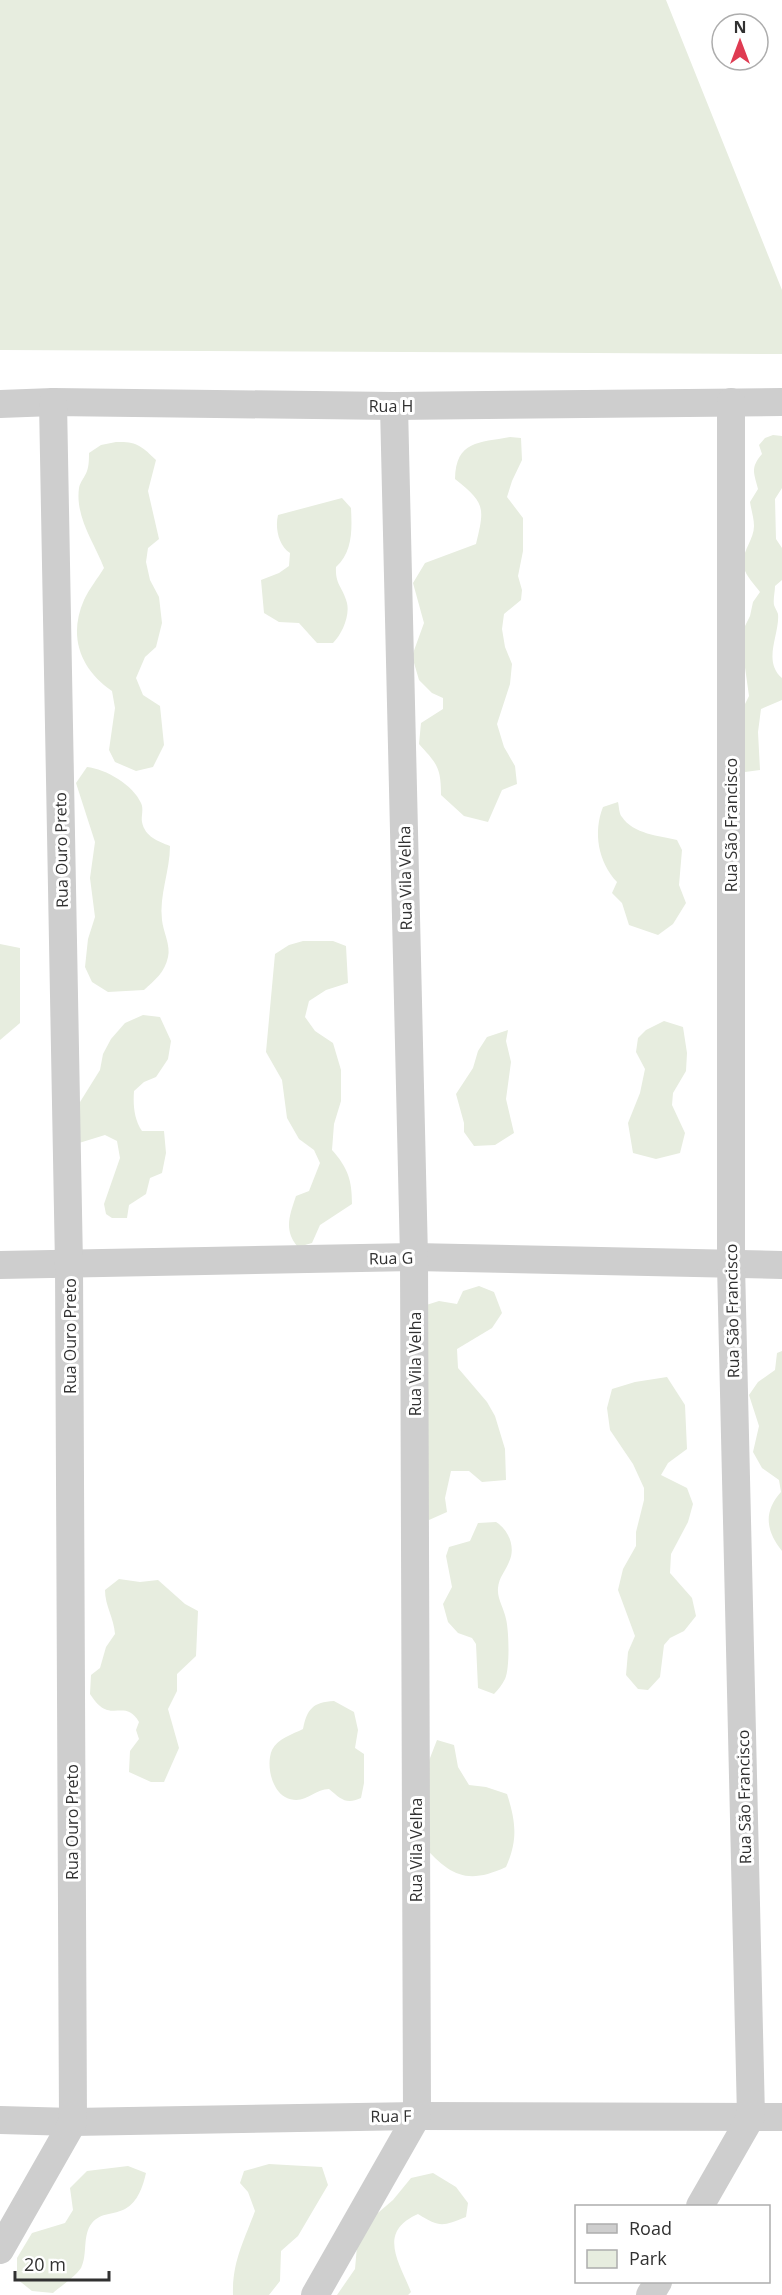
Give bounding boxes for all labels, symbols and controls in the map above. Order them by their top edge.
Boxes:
north arrow [710,12,770,72]
text: N [733,16,747,38]
street label: Rua H [369,395,413,417]
street label: Rua São Francisco [720,758,742,892]
street label: Rua Ouro Preto [49,792,73,908]
street label: Rua Vila Velha [393,825,417,931]
street label: Rua São Francisco [720,1244,744,1378]
street label: Rua G [369,1247,413,1269]
street label: Rua Ouro Preto [59,1278,81,1394]
street label: Rua Vila Velha [404,1312,426,1416]
street label: Rua São Francisco [732,1730,756,1864]
street label: Rua Ouro Preto [61,1764,83,1880]
street label: Rua Vila Velha [405,1798,427,1902]
street label: Rua F [370,2105,412,2127]
legend [575,2205,770,2283]
text: Road [629,2216,672,2240]
scale bar [15,2244,110,2282]
text: Park [629,2246,667,2270]
text: 20 m [24,2252,66,2276]

